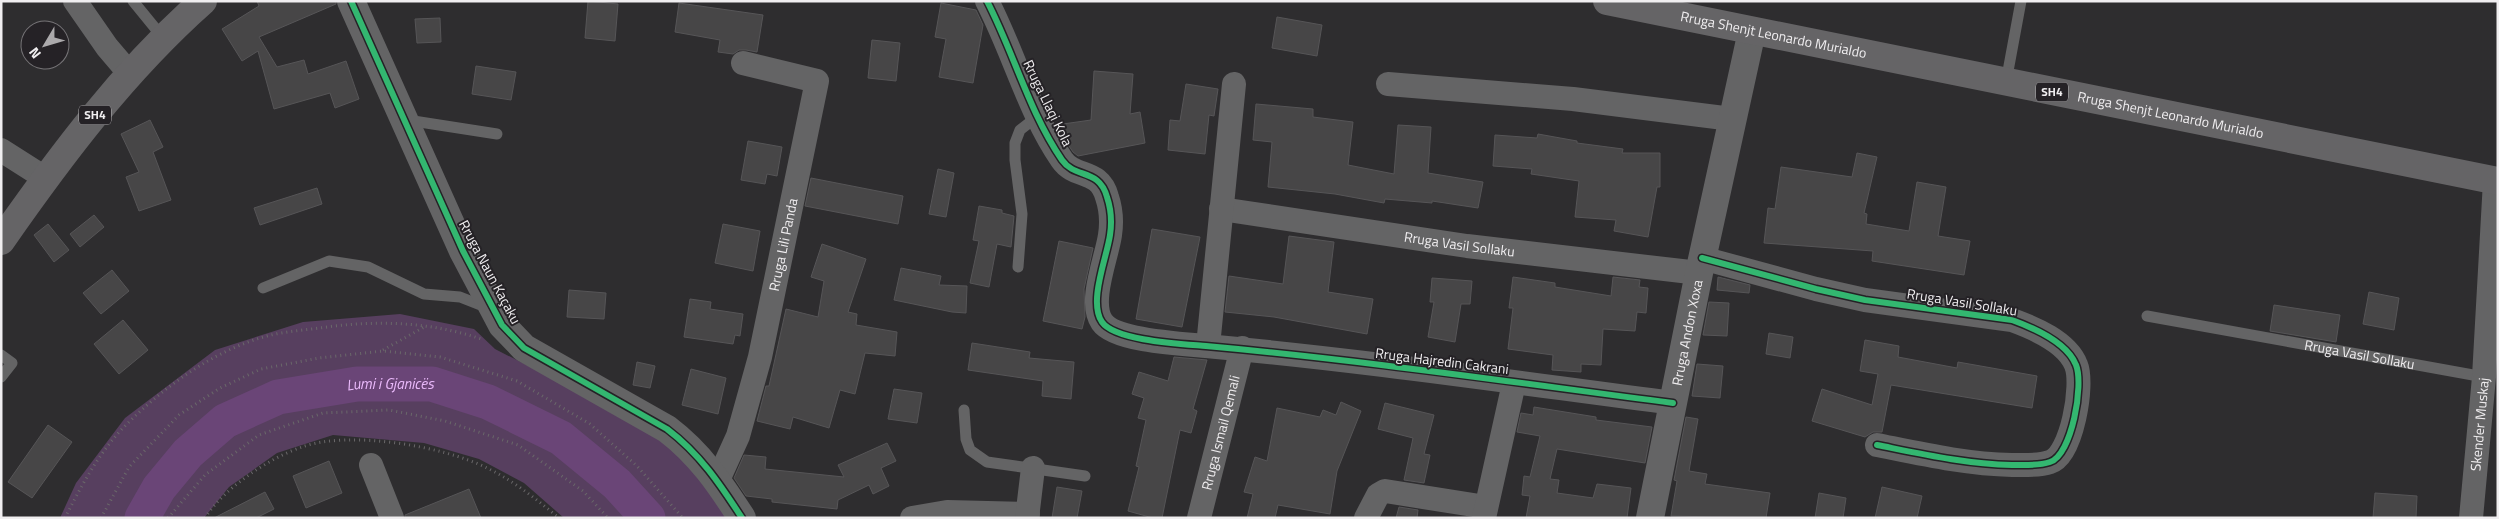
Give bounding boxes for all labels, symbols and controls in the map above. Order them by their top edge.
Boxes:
street label: Rruga Shenjt Leonardo Murialdo [1679,5,1869,63]
north arrow [20,20,70,70]
text: N [23,43,46,64]
street label: Rruga Llaqi Kola [1018,56,1079,150]
road number: SH4 [2036,82,2068,101]
street label: Rruga Shenjt Leonardo Murialdo [2076,85,2266,143]
road number: SH4 [79,106,111,124]
street label: Rruga Lili Panda [763,196,803,293]
street label: Rruga Naun Kaçaku [454,216,527,327]
street label: Rruga Vasil Sollaku [1403,226,1516,261]
street label: Rruga Andon Xoxa [1666,278,1707,387]
street label: Rruga Vasil Sollaku [1905,282,2019,321]
street label: Rruga Vasil Sollaku [2303,334,2416,374]
street label: Rruga Hajredin Cakrani [1374,342,1510,379]
water label: Lumi i Gjanicës [344,371,435,397]
street label: Rruga Ismail Qemali [1195,373,1245,492]
street label: Skender Muskaj [2464,377,2494,472]

